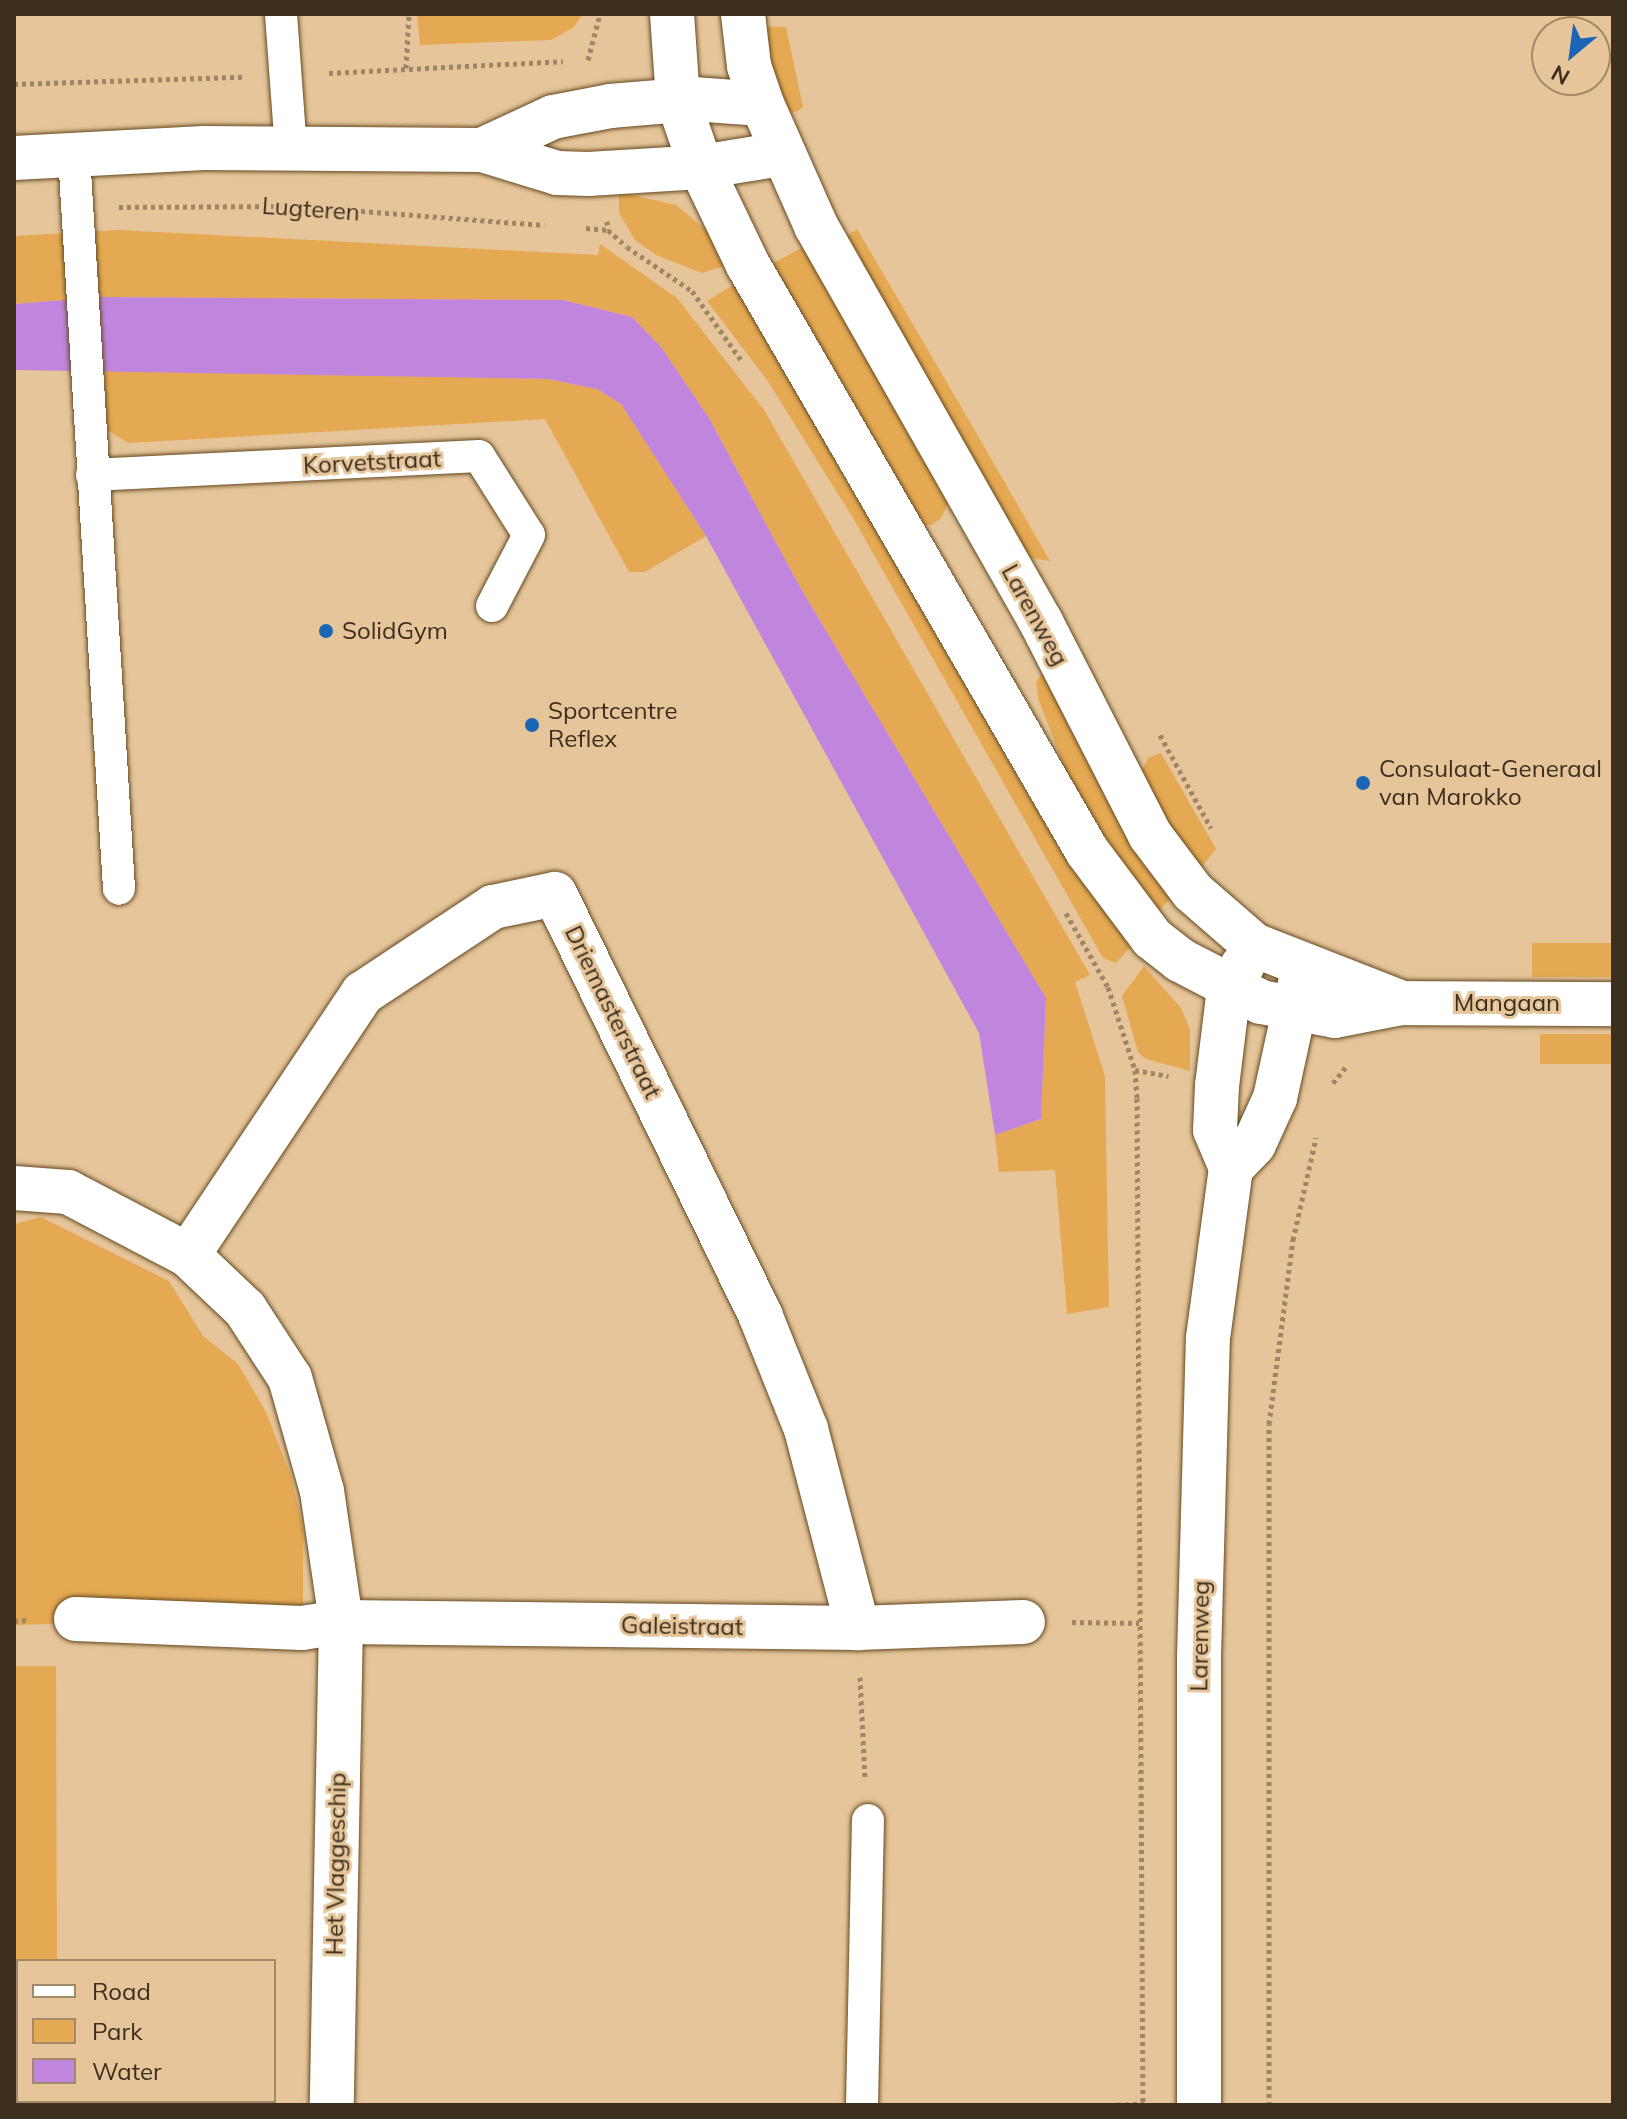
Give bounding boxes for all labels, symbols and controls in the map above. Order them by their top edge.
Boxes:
north arrow [1531,16,1611,96]
text: N [1546,59,1574,92]
street label: Lugteren [261,191,361,227]
street label: Korvetstraat [302,444,442,480]
street label: Larenweg [995,559,1075,671]
place label: SolidGym [342,617,448,645]
marker: SolidGym [317,622,335,640]
place label: Sportcentre Reflex [548,697,677,753]
marker: Sportcentre Reflex [523,716,541,734]
place label: Consulaat-Generaal van Marokko [1379,755,1602,811]
marker: Consulaat-Generaal van Marokko [1354,774,1372,792]
street label: Driemasterstraat [559,921,667,1103]
street label: Mangaan [1454,989,1560,1017]
street label: Larenweg [1185,1580,1215,1692]
street label: Galeistraat [621,1611,743,1641]
street label: Het Vlaggeschip [320,1772,352,1956]
legend [16,1959,276,2103]
text: Road [92,1976,151,2006]
text: Park [92,2016,143,2046]
text: Water [92,2056,162,2086]

